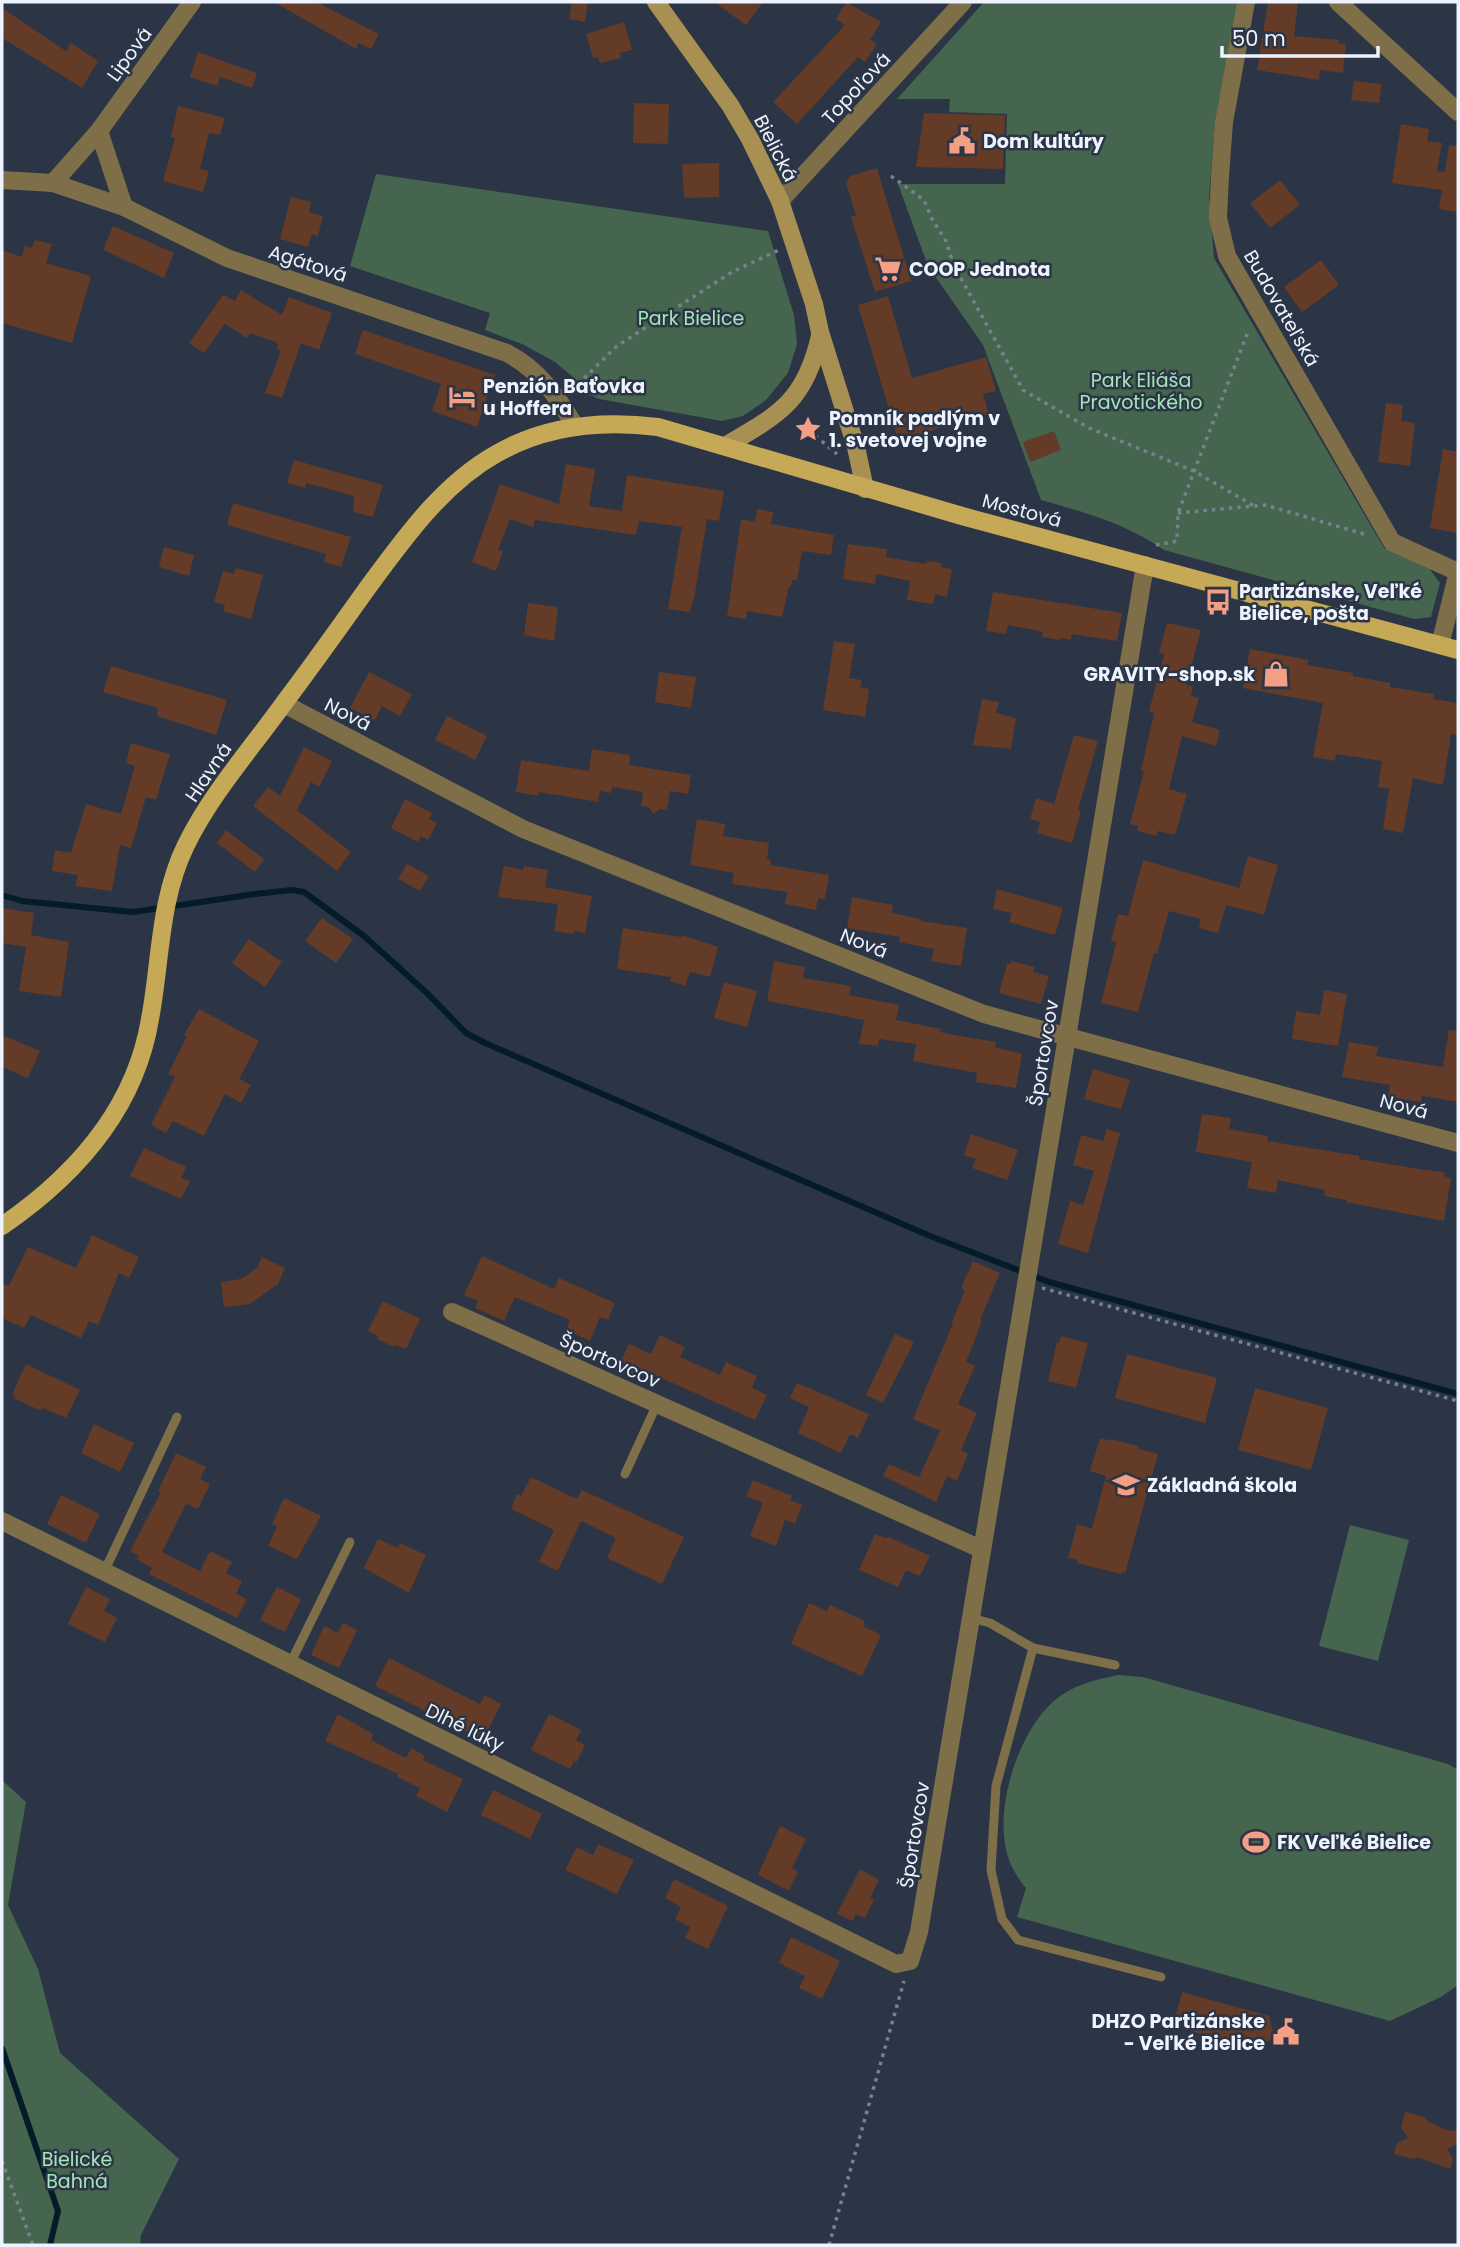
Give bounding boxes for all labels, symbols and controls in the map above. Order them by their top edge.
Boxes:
scale bar [1222,14,1378,58]
street label: Lipová [100,22,158,87]
text: 50 m [1232,24,1286,53]
street label: Topoľová [816,46,897,131]
street label: Bielická [747,110,804,186]
public building icon: Dom kultúry [947,126,977,156]
place label: Dom kultúry [983,128,1105,155]
street label: Agátová [265,238,351,289]
street label: Budovateľská [1237,245,1326,372]
supermarket icon: COOP Jednota [873,254,903,284]
place label: COOP Jednota [909,256,1050,283]
park label: Park Bielice [638,305,744,332]
park label: Park Eliáša Pravotického [1080,367,1202,416]
place label: Penzión Baťovka u Hoffera [483,373,645,422]
hotel icon: Penzión Baťovka u Hoffera [447,382,477,412]
place label: Pomník padlým v 1. svetovej vojne [829,405,1000,454]
place icon: Pomník padlým v 1. svetovej vojne [793,414,823,444]
street label: Mostová [979,487,1064,534]
place label: Partizánske, Veľké Bielice, pošta [1239,578,1422,627]
bus stop icon: Partizánske, Veľké Bielice, pošta [1203,587,1233,617]
shop icon: GRAVITY-shop.sk [1261,659,1291,689]
place label: GRAVITY-shop.sk [1084,661,1255,688]
street label: Nová [320,691,376,738]
street label: Hlavná [179,737,238,807]
street label: Nová [836,922,892,965]
street label: Športovcov [1022,998,1065,1108]
street label: Nová [1377,1087,1431,1126]
street label: Športovcov [555,1326,665,1395]
school or university icon: Základná škola [1111,1470,1141,1500]
place label: Základná škola [1147,1472,1297,1499]
street label: Dlhé lúky [421,1697,509,1758]
street label: Športovcov [893,1780,936,1890]
sports icon: FK Veľké Bielice [1241,1827,1271,1857]
place label: FK Veľké Bielice [1277,1829,1431,1856]
place label: DHZO Partizánske - Veľké Bielice [1092,2008,1265,2057]
public building icon: DHZO Partizánske - Veľké Bielice [1271,2017,1301,2047]
park label: Bielické Bahná [42,2146,112,2195]

